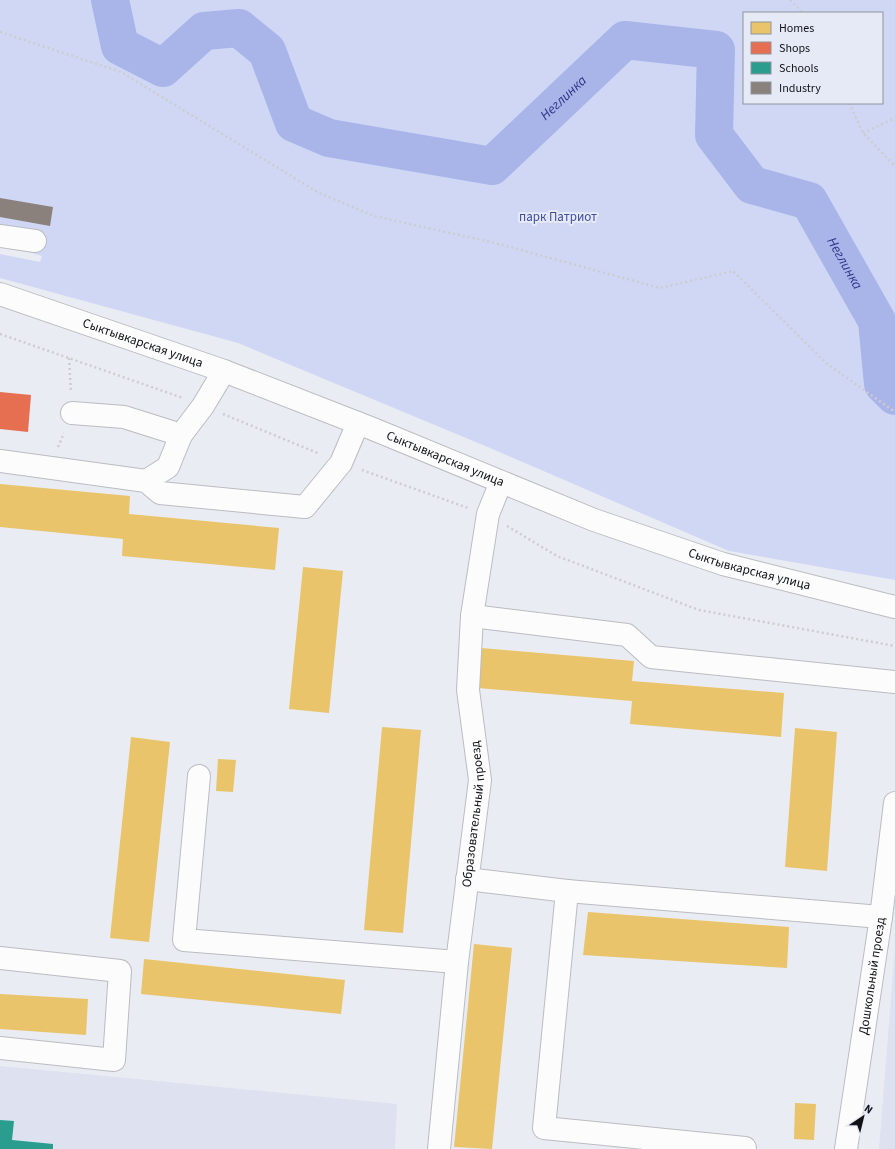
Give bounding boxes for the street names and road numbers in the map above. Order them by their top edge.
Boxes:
street label: Сыктывкарская улица [80,314,205,372]
street label: Сыктывкарская улица [384,426,507,491]
street label: Сыктывкарская улица [686,544,813,595]
street label: Образовательный проезд [458,740,489,888]
street label: Дошкольный проезд [854,916,890,1036]

